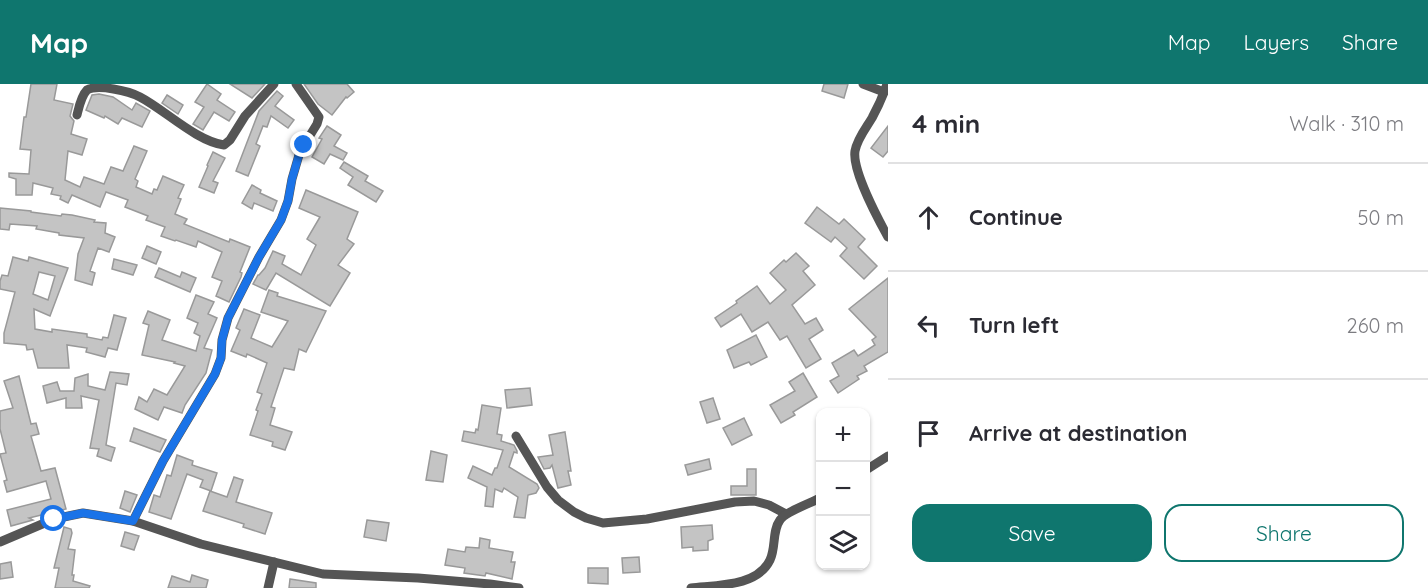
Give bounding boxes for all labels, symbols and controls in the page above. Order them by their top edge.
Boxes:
text: Map [30,25,88,60]
text: Map [1168,29,1211,55]
text: Layers [1244,29,1309,55]
text: Share [1342,29,1398,55]
text: 4 min [912,107,980,140]
text: Walk · 310 m [1289,111,1404,136]
route end [290,131,316,157]
icon: ahead [912,201,945,234]
text: Continue [969,203,1063,231]
text: 50 m [1358,205,1404,230]
icon: left [912,309,945,342]
text: Turn left [969,311,1059,339]
text: 260 m [1347,313,1404,338]
map controls [816,408,870,570]
button: + [816,408,870,462]
icon: arrive [912,417,945,450]
text: Arrive at destination [969,419,1187,447]
button: − [816,462,870,516]
button: Save [912,504,1152,562]
button: Share [1164,504,1404,562]
route start [40,505,66,531]
button: layers [816,516,870,570]

